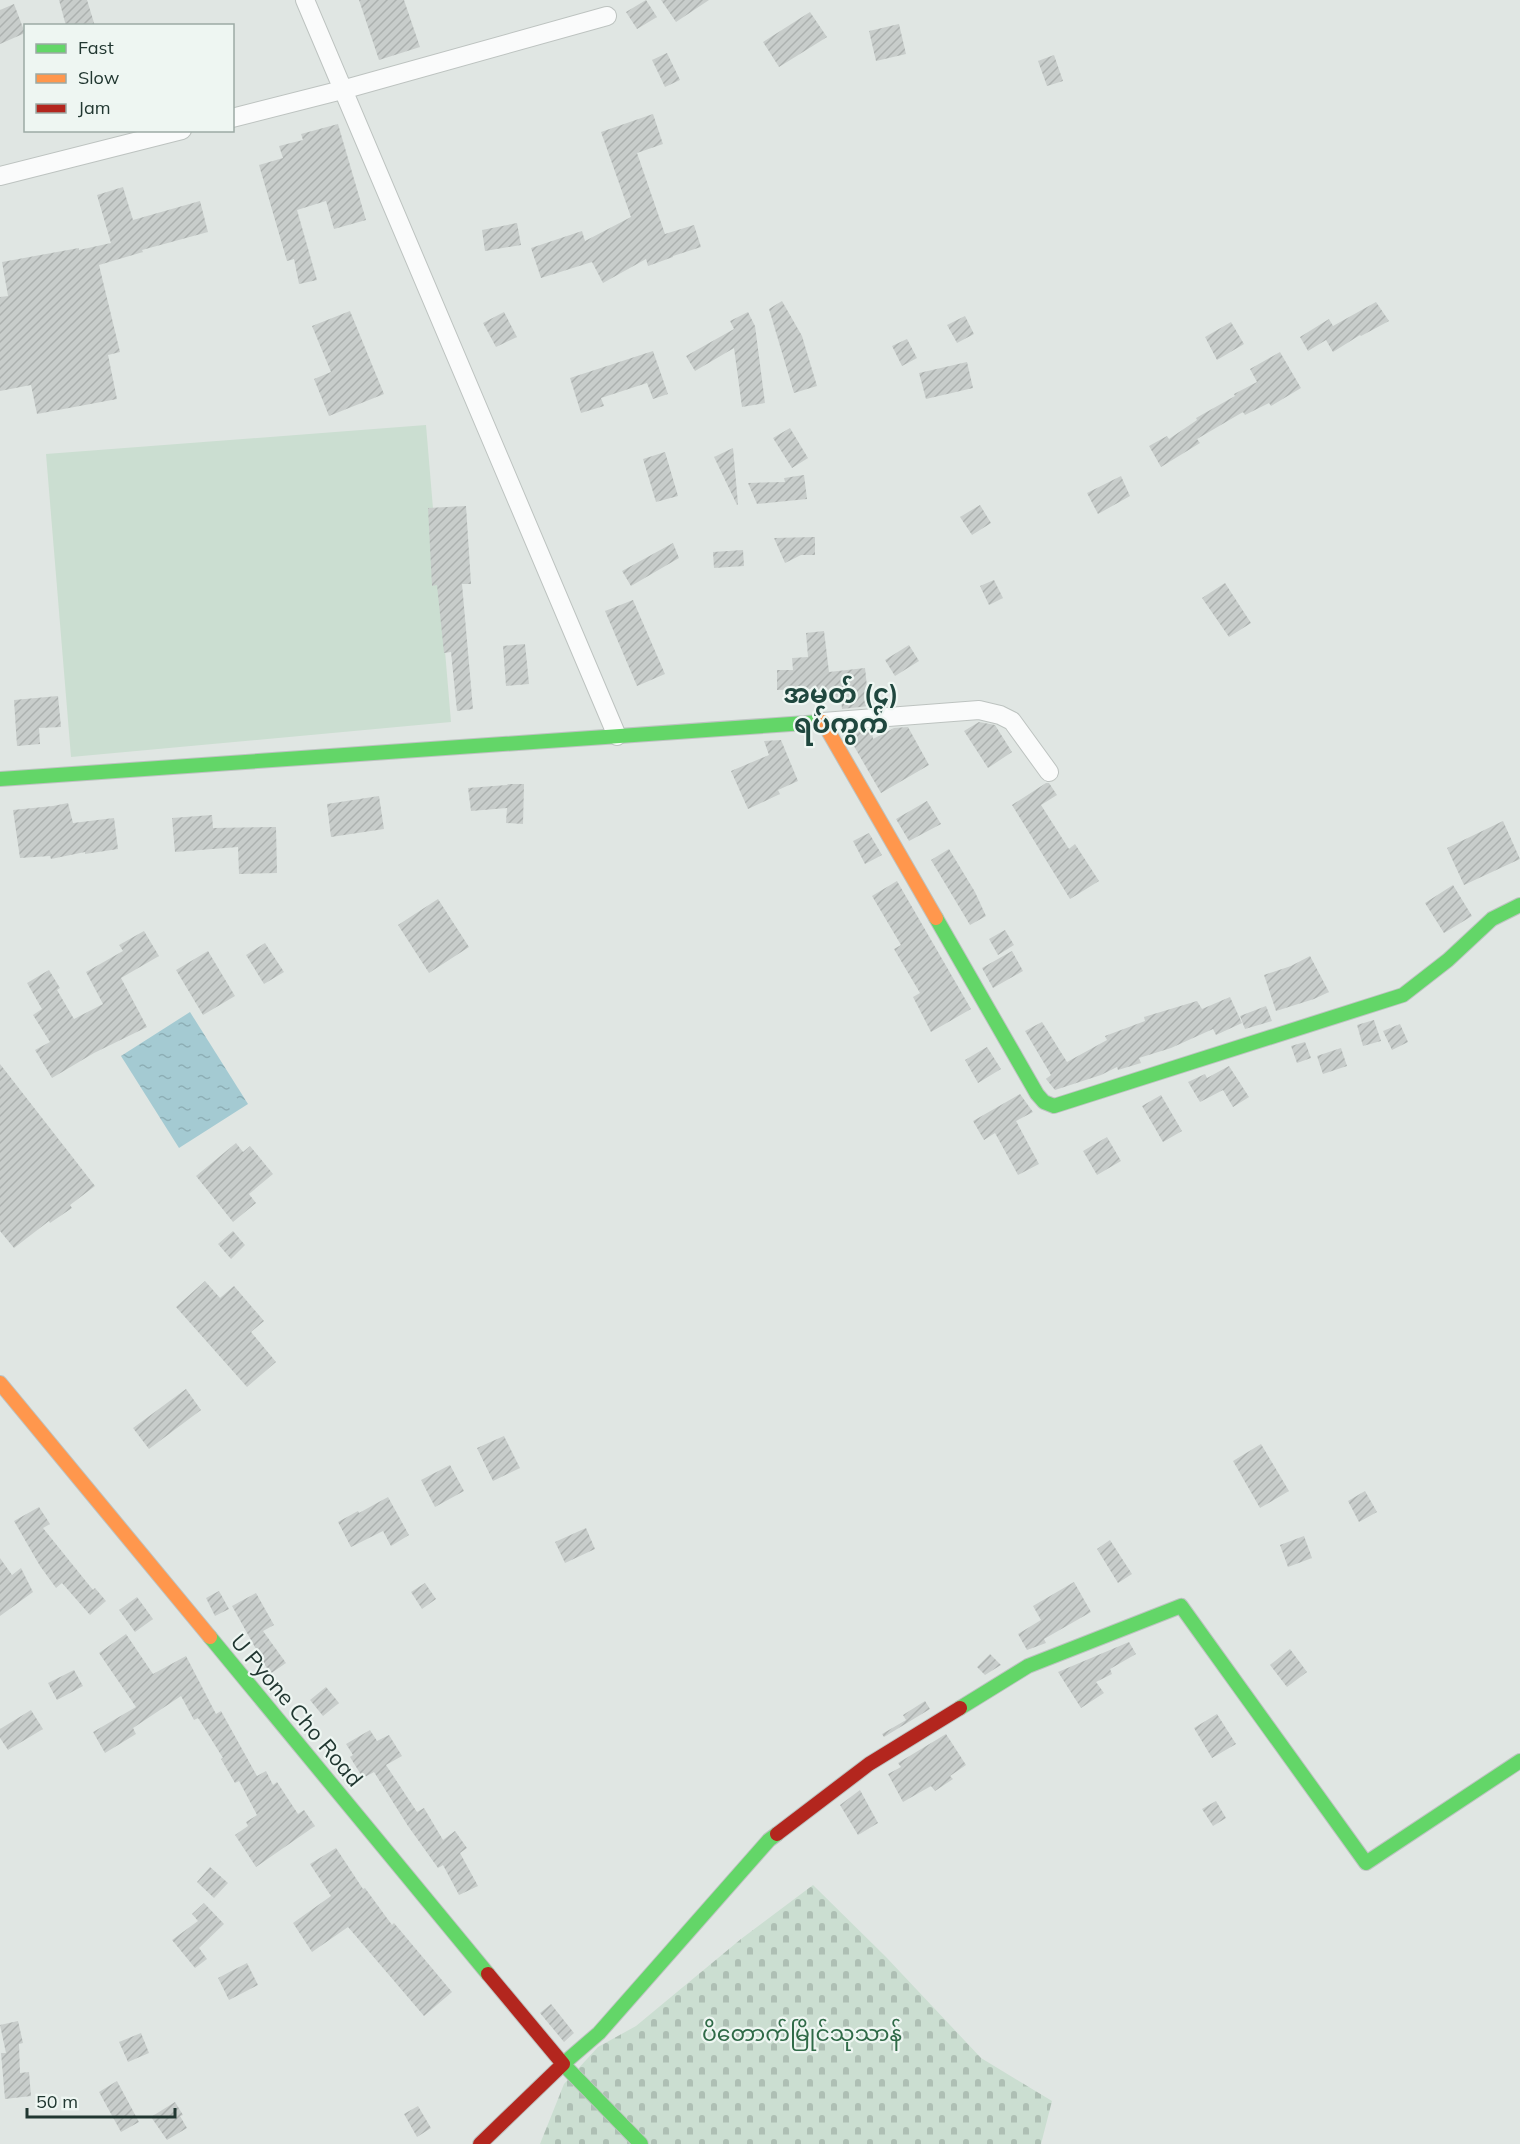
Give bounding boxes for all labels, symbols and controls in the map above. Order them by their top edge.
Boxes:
legend [24,24,234,132]
text: Fast [78,36,114,59]
text: Slow [78,66,120,89]
text: Jam [78,96,111,119]
district label: အမှတ် (၄) ရပ်ကွက် [783,675,899,746]
street label: U Pyone Cho Road [225,1628,369,1792]
park label: ပိတောက်မြိုင်သုသာန် [702,2018,902,2051]
scale bar [27,2081,176,2119]
text: 50 m [36,2090,78,2113]

